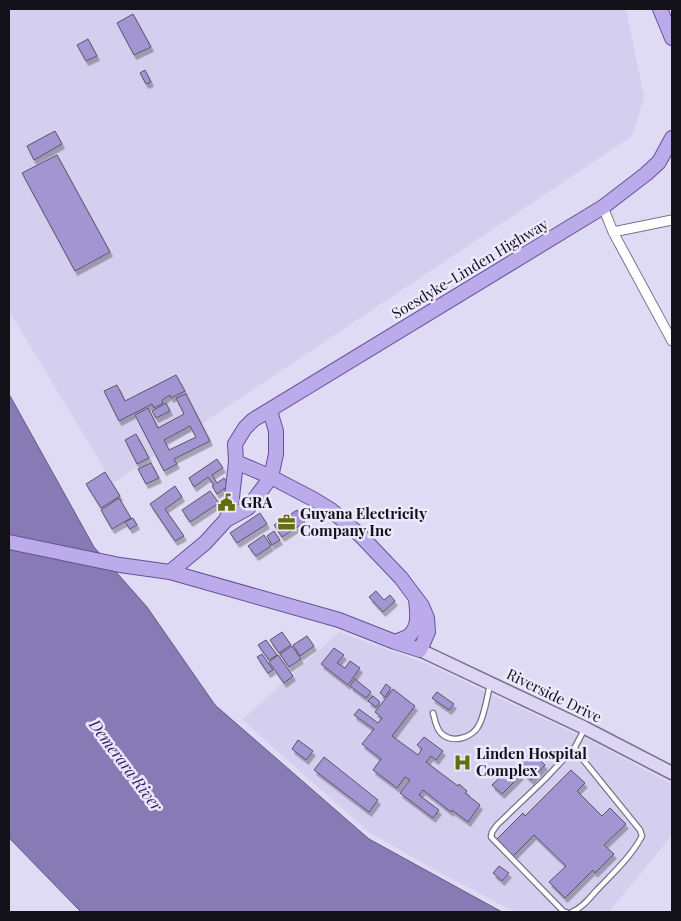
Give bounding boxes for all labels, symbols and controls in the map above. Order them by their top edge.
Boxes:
street label: Soesdyke-Linden Highway [387,213,552,323]
place label: GRA [241,492,273,512]
public building icon: GRA [217,493,237,513]
place label: Guyana Electricity Company Inc [300,503,427,540]
office icon: Guyana Electricity Company Inc [276,513,296,533]
street label: Riverside Drive [504,663,605,727]
water label: Demerara River [84,714,169,816]
place label: Linden Hospital Complex [476,743,587,780]
hospital icon: Linden Hospital Complex [452,753,472,773]

